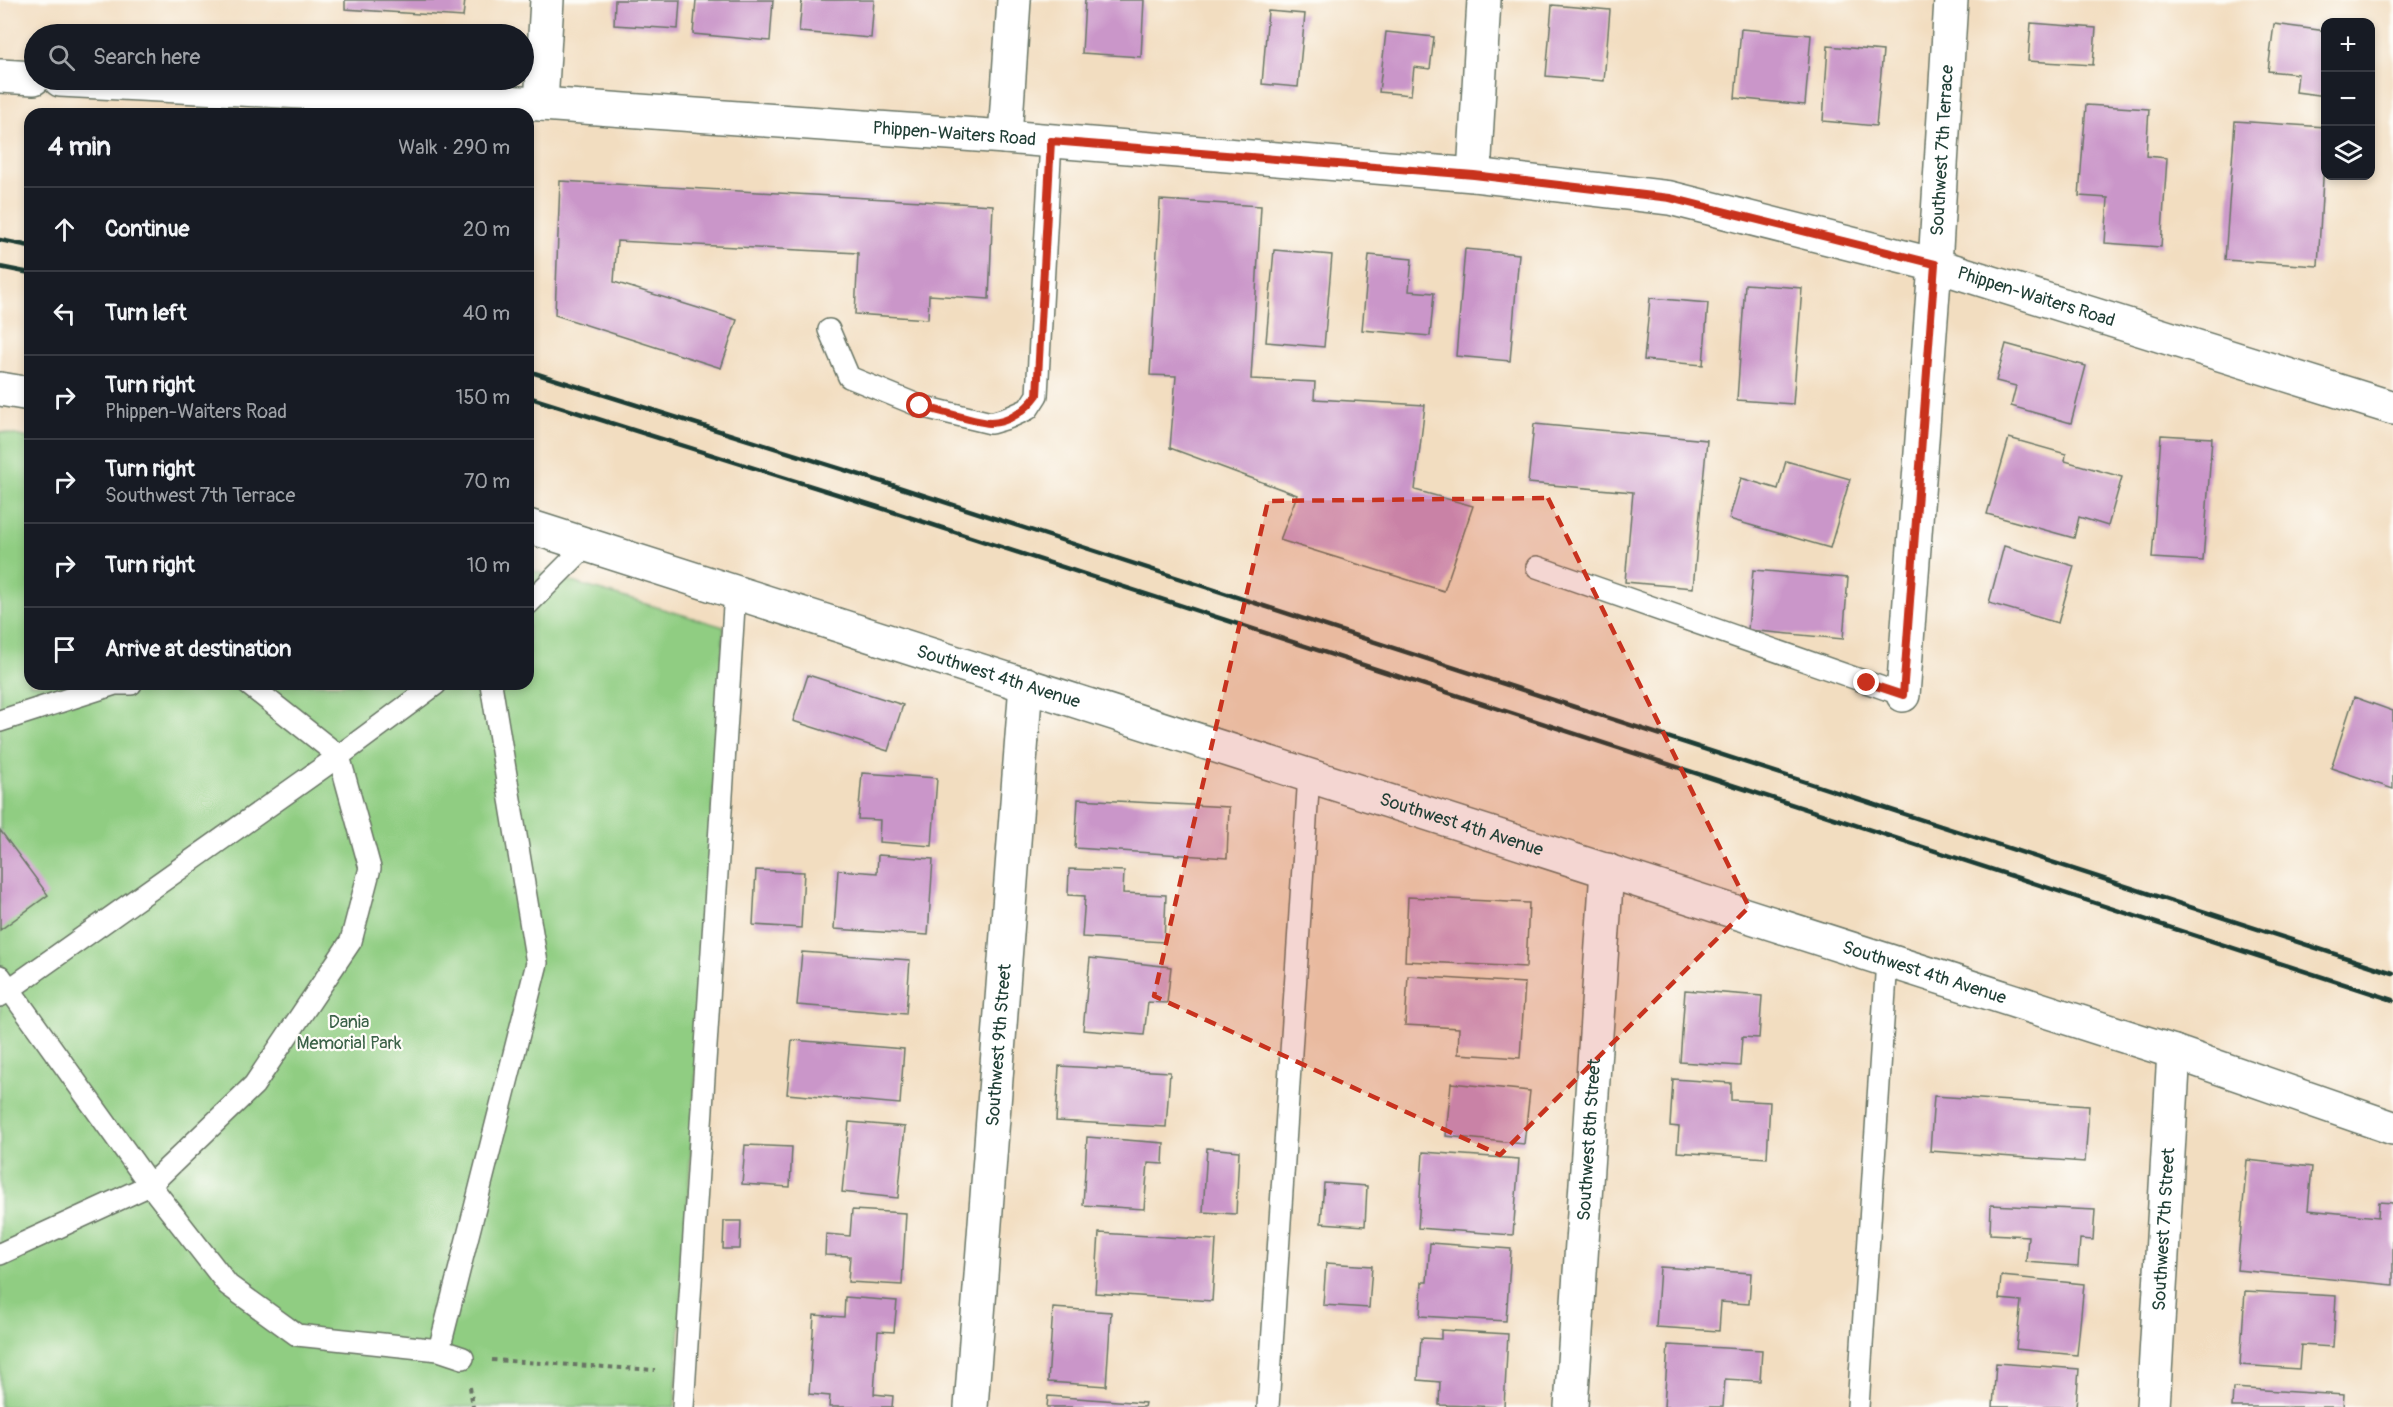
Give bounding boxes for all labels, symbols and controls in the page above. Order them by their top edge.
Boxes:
map controls [2321,18,2375,180]
button: + [2321,18,2375,72]
search box [24,24,534,90]
icon: search [45,41,78,74]
text: Search here [93,43,200,71]
street label: Southwest 7th Terrace [1926,64,1959,237]
button: − [2321,72,2375,126]
street label: Phippen-Waiters Road [872,117,1037,151]
button: layers [2321,126,2375,180]
text: 4 min [48,131,111,163]
text: Walk · 290 m [398,135,510,160]
icon: ahead [48,213,81,246]
text: Continue [105,215,189,243]
text: 20 m [463,217,510,242]
street label: Phippen-Waiters Road [1954,262,2118,332]
icon: left [48,297,81,330]
text: Turn left [105,299,187,327]
text: 40 m [463,301,510,326]
text: Turn right [105,371,195,399]
icon: right [48,381,81,414]
text: 150 m [456,385,510,410]
route start [906,392,932,418]
text: Phippen-Waiters Road [105,399,287,424]
text: Turn right [105,455,195,483]
icon: right [48,465,81,498]
text: 70 m [464,469,510,494]
text: Southwest 7th Terrace [105,483,295,508]
icon: right [48,549,81,582]
text: Turn right [105,551,195,579]
text: 10 m [466,553,510,578]
icon: arrive [48,633,81,666]
text: Arrive at destination [105,635,291,663]
street label: Southwest 4th Avenue [914,640,1083,714]
route end [1853,669,1879,695]
street label: Southwest 4th Avenue [1377,788,1546,862]
street label: Southwest 4th Avenue [1839,936,2009,1010]
street label: Southwest 9th Street [981,962,1017,1127]
park label: Dania Memorial Park [296,1011,402,1055]
street label: Southwest 8th Street [1573,1057,1606,1222]
street label: Southwest 7th Street [2148,1146,2180,1311]

